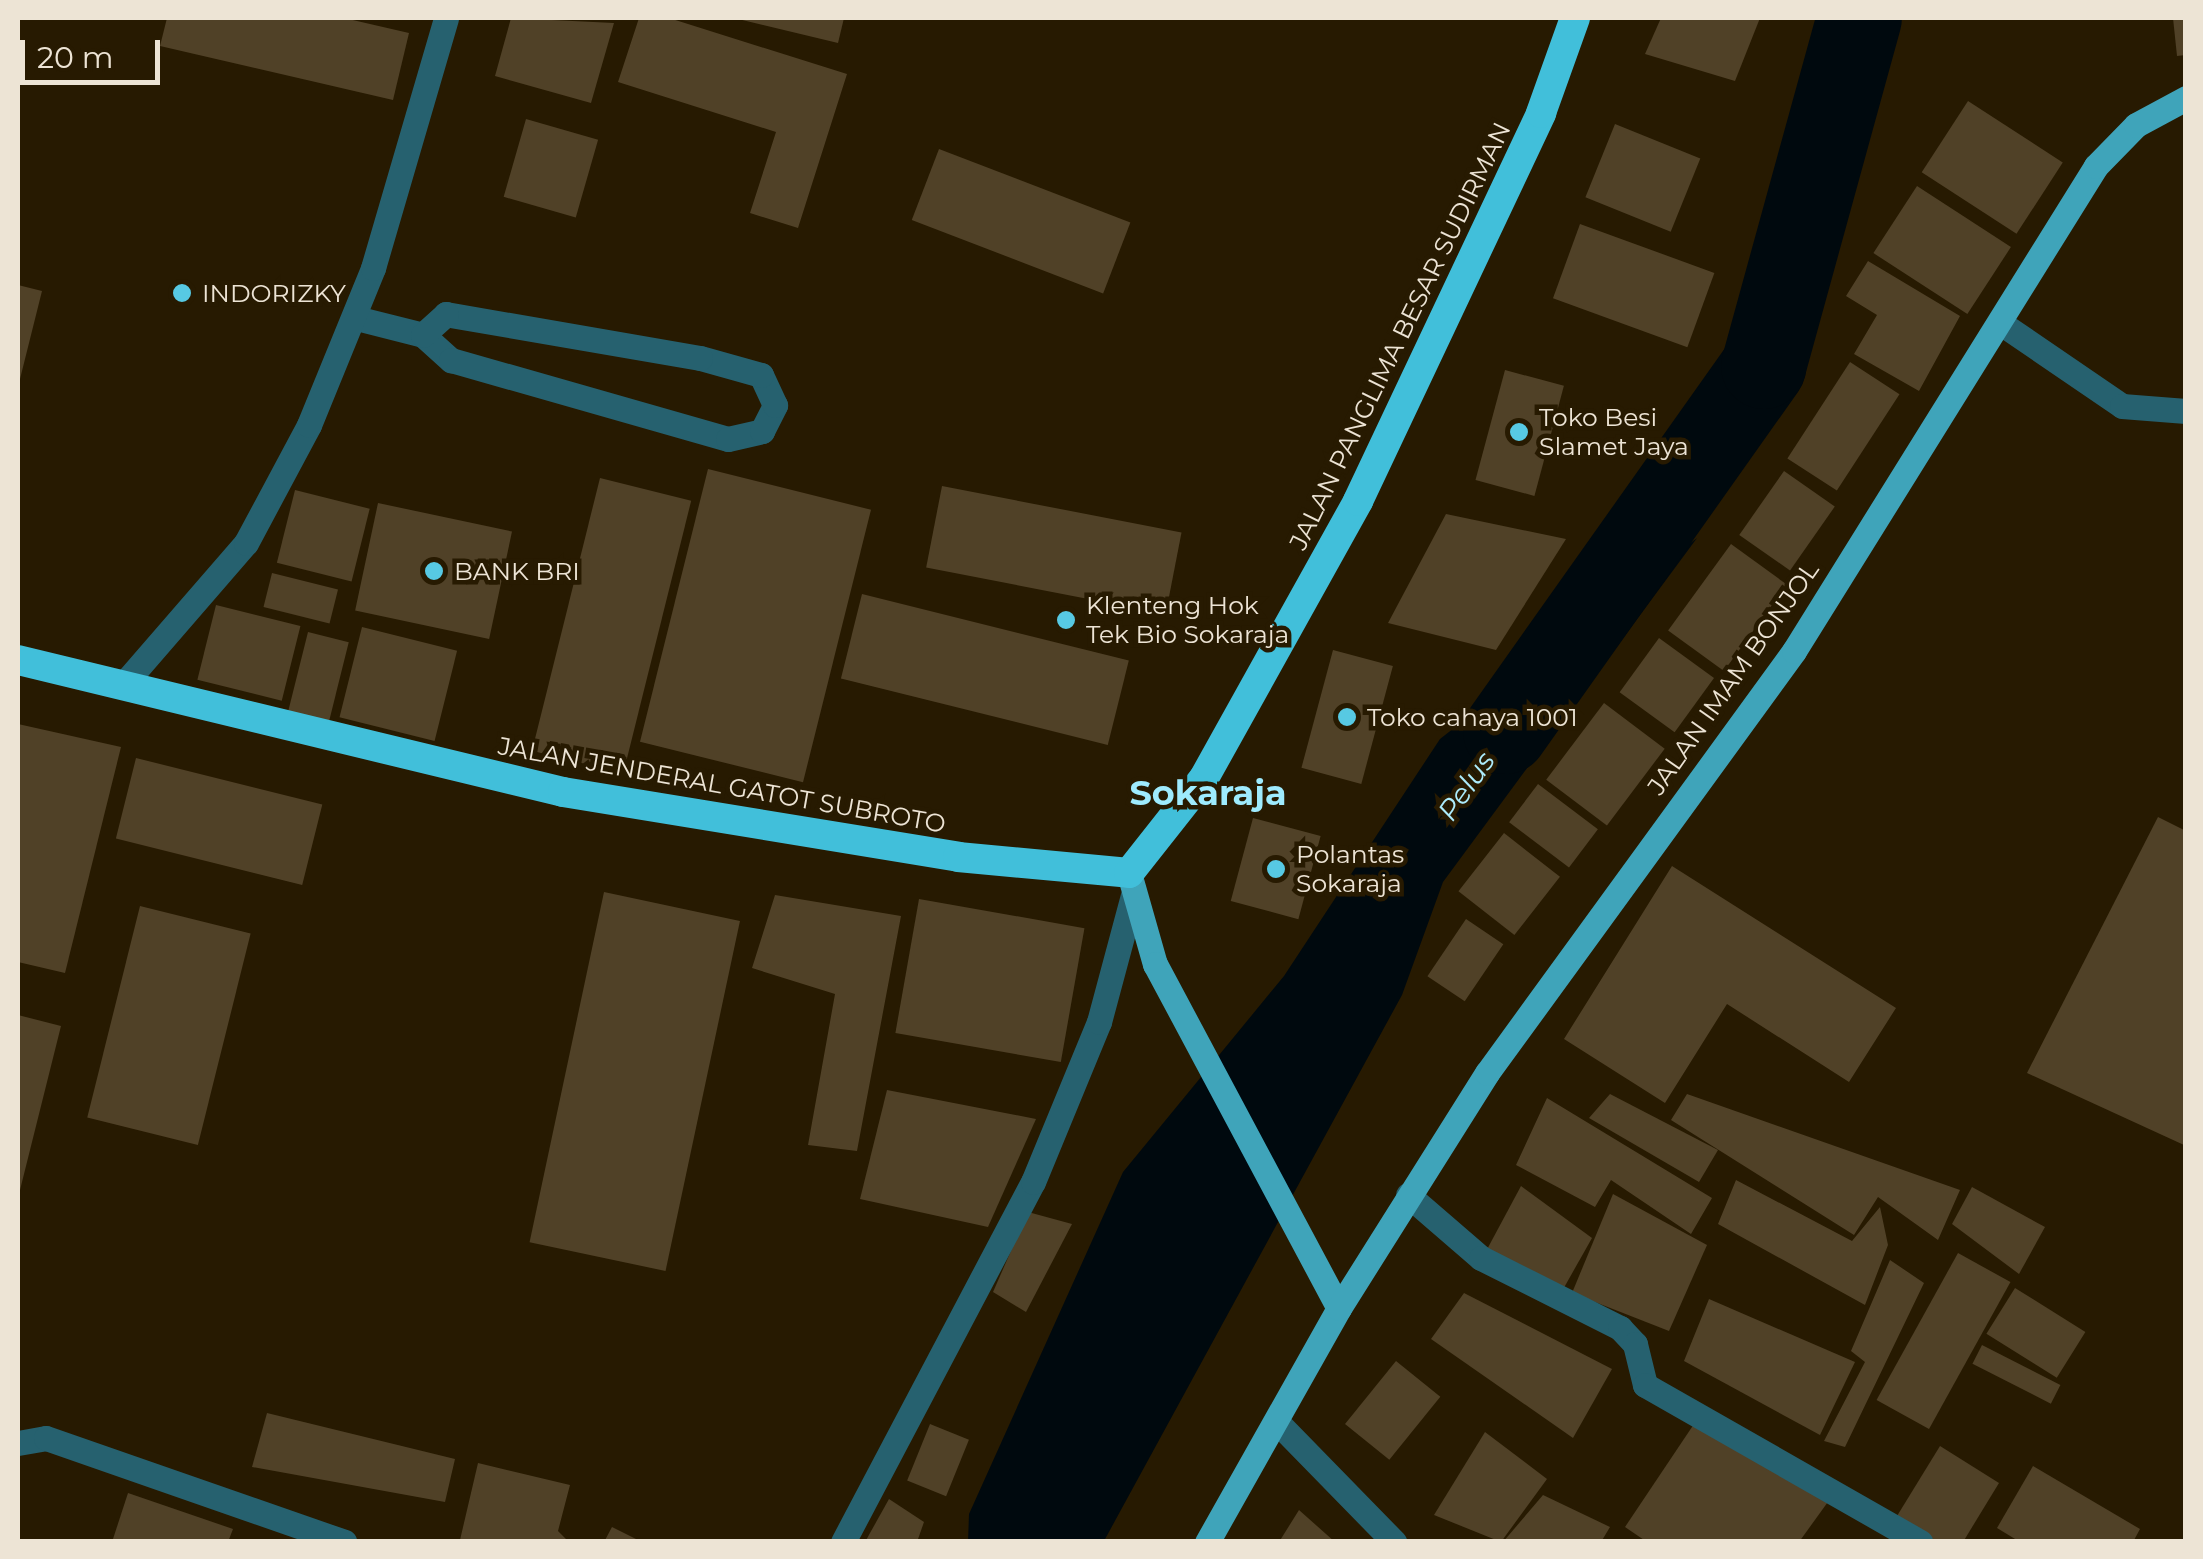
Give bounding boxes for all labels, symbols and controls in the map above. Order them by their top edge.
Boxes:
scale bar [25,20,165,82]
text: 20 m [37,39,114,76]
street label: JALAN PANGLIMA BESAR SUDIRMAN [1283,117,1517,555]
place label: INDORIZKY [202,278,346,308]
marker: INDORIZKY [171,282,193,304]
place label: Toko Besi Slamet Jaya [1539,403,1689,462]
marker: Toko Besi Slamet Jaya [1508,421,1530,443]
place label: BANK BRI [454,556,580,586]
street label: JALAN IMAM BONJOL [1641,556,1825,800]
marker: BANK BRI [423,560,445,582]
place label: Klenteng Hok Tek Bio Sokaraja [1086,591,1289,650]
marker: Klenteng Hok Tek Bio Sokaraja [1055,609,1077,631]
place label: Toko cahaya 1001 [1367,702,1578,732]
marker: Toko cahaya 1001 [1336,706,1358,728]
street label: JALAN JENDERAL GATOT SUBROTO [496,731,948,839]
water label: Pelus [1430,745,1502,827]
district label: Sokaraja [1129,772,1287,814]
place label: Polantas Sokaraja [1296,840,1404,899]
marker: Polantas Sokaraja [1265,858,1287,880]

